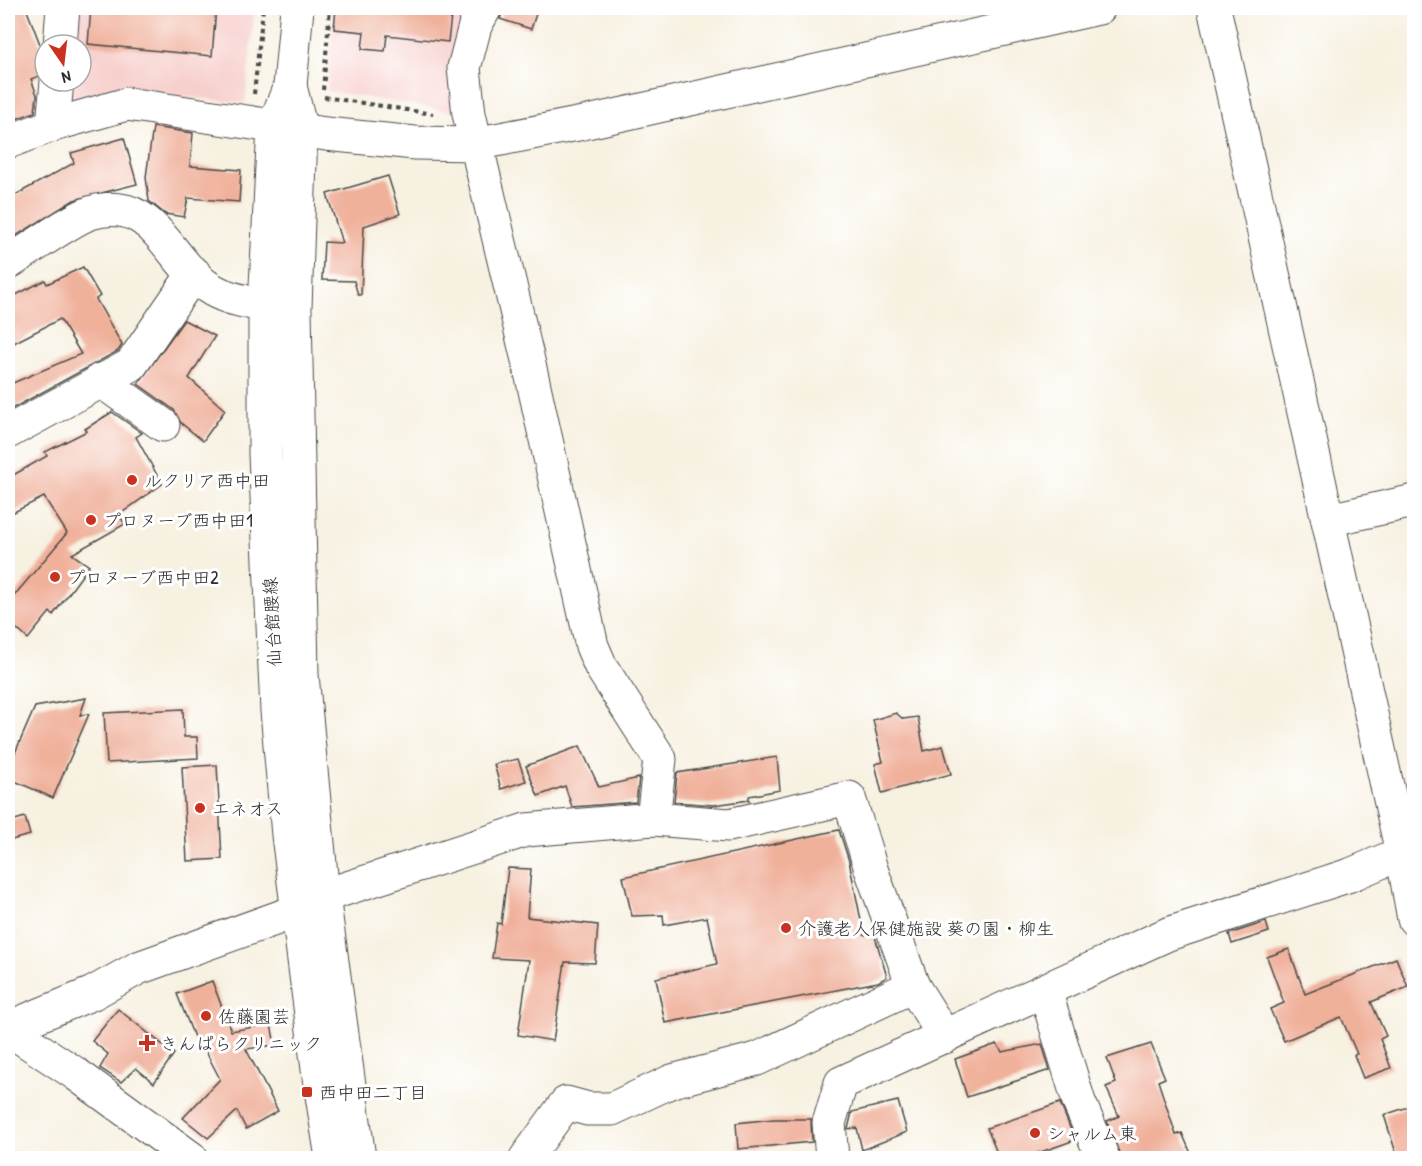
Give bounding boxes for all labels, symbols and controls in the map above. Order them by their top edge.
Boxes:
north arrow [33,33,93,93]
text: N [59,66,73,89]
place label: ルクリア西中田 [144,468,270,493]
marker: ルクリア西中田 [125,473,139,487]
place label: プロヌーブ西中田1 [103,508,253,533]
marker: プロヌーブ西中田1 [84,513,98,527]
place label: プロヌーブ西中田2 [67,565,219,590]
marker: プロヌーブ西中田2 [48,570,62,584]
street label: 仙台館腰線 [257,576,287,668]
place label: エネオス [212,796,283,821]
marker: エネオス [193,801,207,815]
place label: 介護老人保健施設 葵の園・柳生 [798,916,1054,941]
marker: 介護老人保健施設 葵の園・柳生 [779,921,793,935]
place label: 佐藤園芸 [218,1004,290,1029]
marker: 佐藤園芸 [199,1009,213,1023]
place label: きんぱらクリニック [160,1031,322,1056]
marker: きんぱらクリニック [138,1034,156,1052]
place label: 西中田二丁目 [319,1080,427,1105]
marker: 西中田二丁目 [300,1085,314,1099]
place label: シャルム東 [1047,1121,1137,1146]
marker: シャルム東 [1028,1126,1042,1140]

